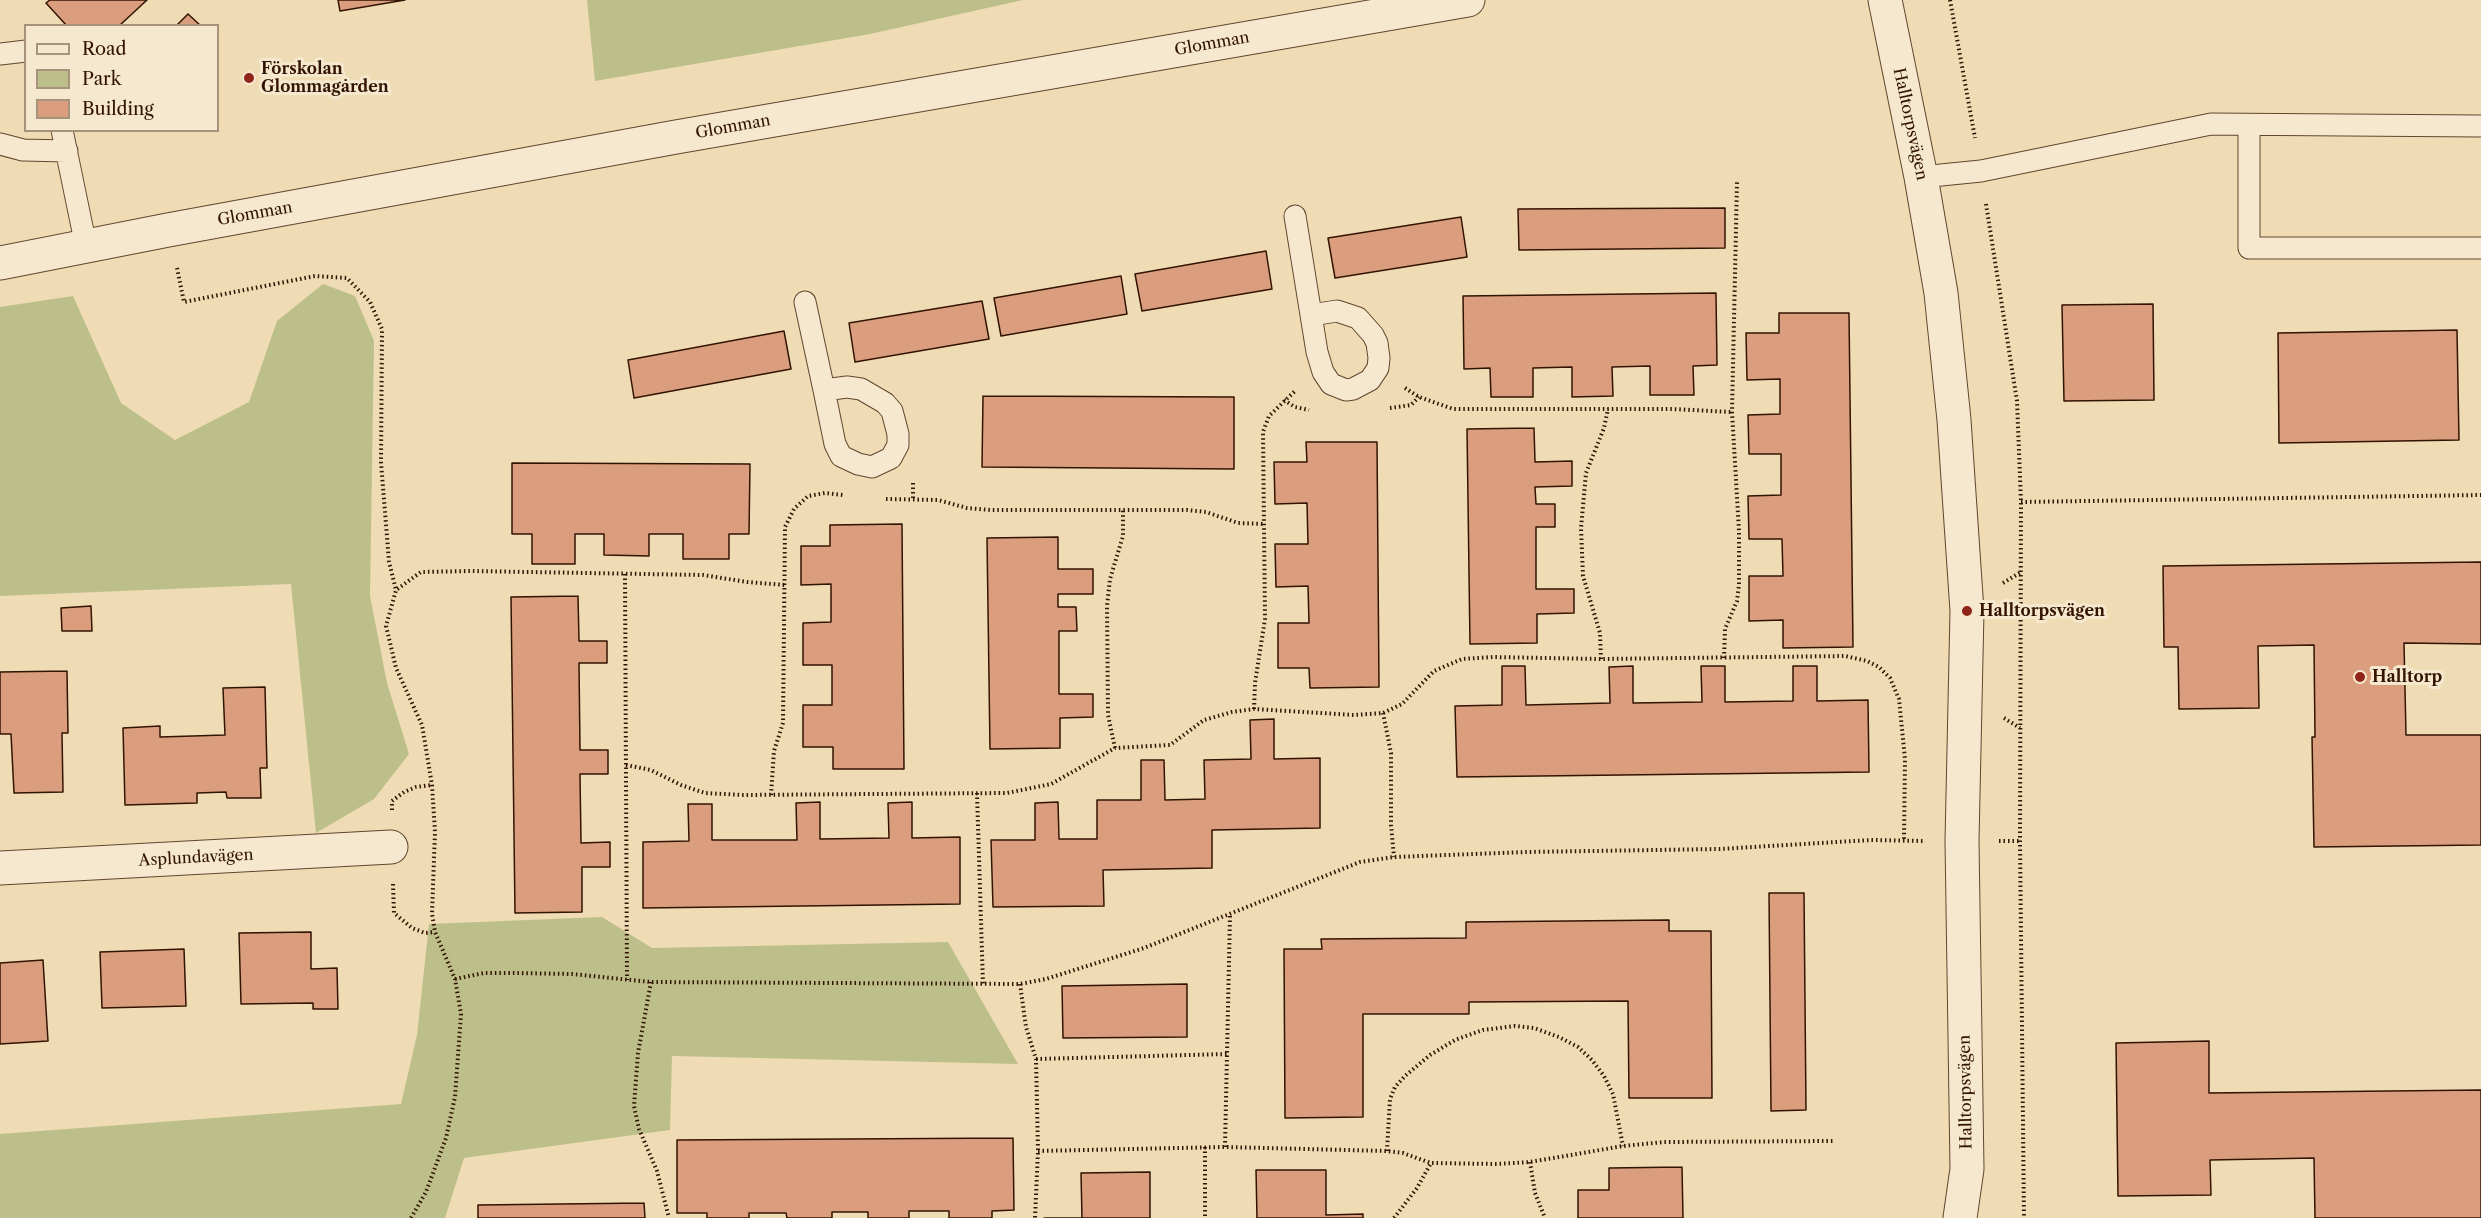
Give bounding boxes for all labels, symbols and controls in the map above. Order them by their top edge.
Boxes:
legend [24,24,219,132]
street label: Glomman [1173,28,1251,60]
text: Road [82,38,127,60]
place label: Förskolan Glommagården [261,59,389,97]
street label: Halltorpsvägen [1889,66,1931,182]
text: Park [82,68,121,90]
marker: Förskolan Glommagården [242,71,256,85]
text: Building [82,98,154,120]
street label: Glomman [694,111,772,143]
street label: Glomman [216,198,294,230]
place label: Halltorpsvägen [1979,601,2105,621]
marker: Halltorpsvägen [1960,604,1974,618]
place label: Halltorp [2372,667,2442,687]
marker: Halltorp [2353,670,2367,684]
street label: Asplundavägen [138,845,254,871]
street label: Halltorpsvägen [1955,1035,1977,1149]

